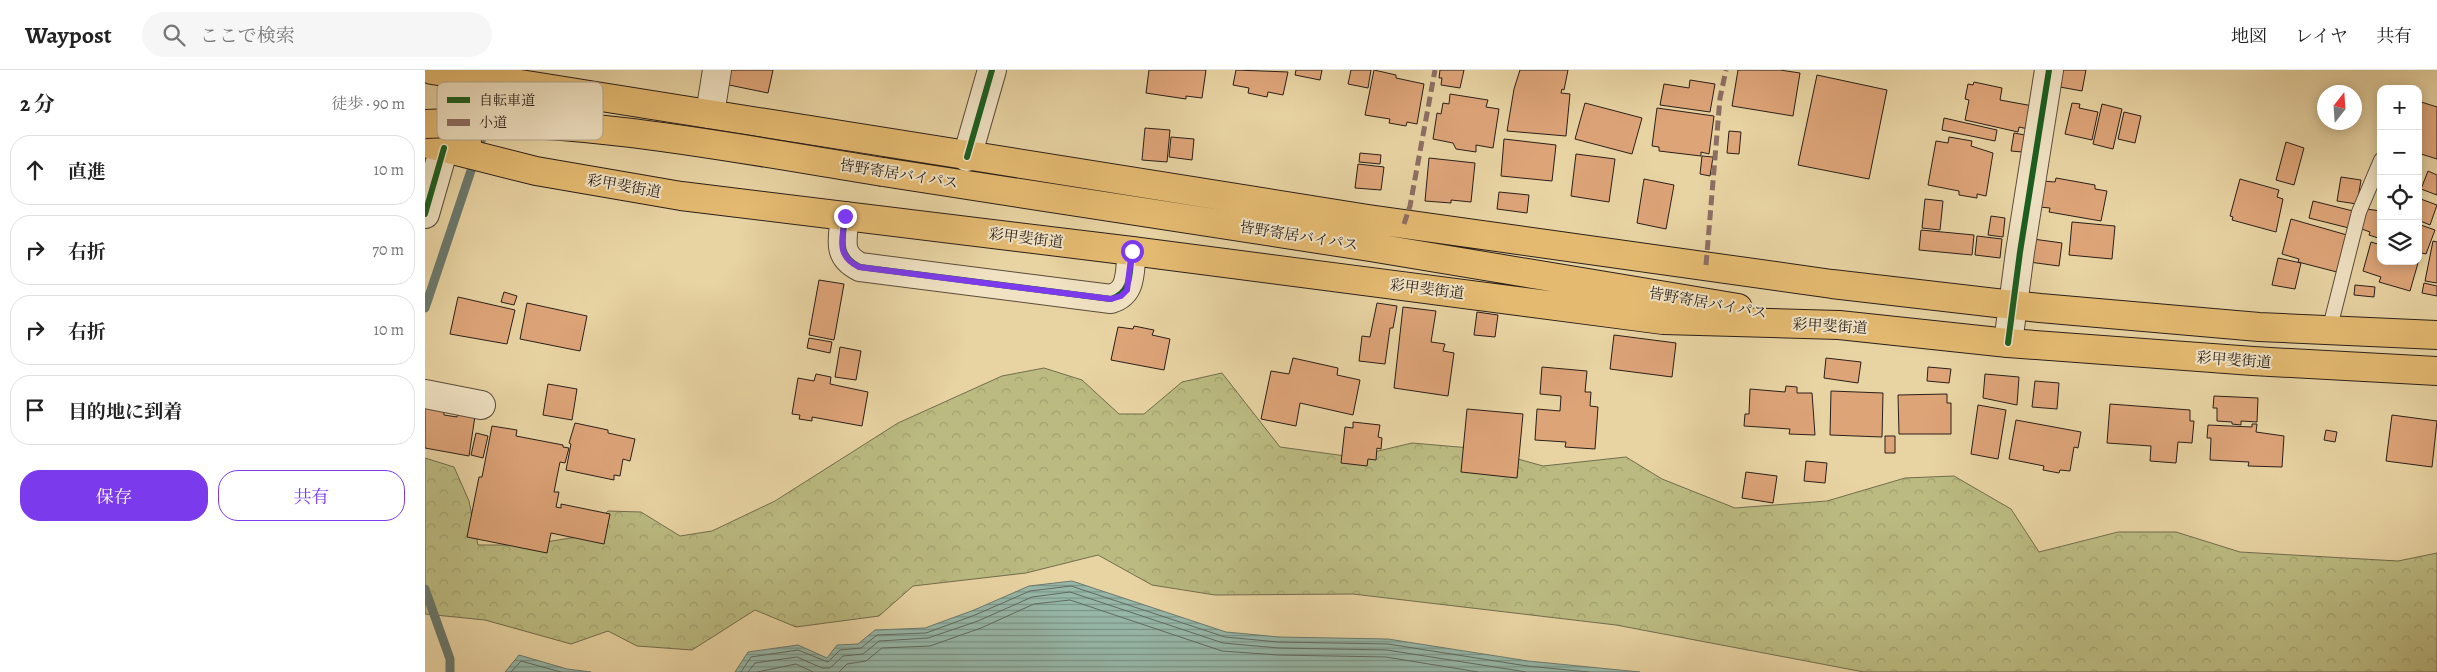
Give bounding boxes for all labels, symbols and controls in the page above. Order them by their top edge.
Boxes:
search box [142,12,492,57]
text: Waypost [25,19,112,51]
icon: search [160,21,188,49]
text: ここで検索 [200,23,295,49]
text: 地図 [2231,24,2267,48]
text: レイヤ [2295,24,2348,48]
text: 共有 [2376,24,2412,48]
legend [437,82,603,140]
north arrow [2317,85,2362,130]
map controls [2377,85,2422,265]
button: + [2377,85,2422,130]
text: 2 分 [20,90,55,118]
text: 自転車道 [479,91,535,110]
text: 徒歩 · 90 m [331,93,405,115]
text: 小道 [479,113,507,132]
button: − [2377,130,2422,175]
street label: 皆野寄居バイパス [838,155,960,193]
icon: ahead [21,156,49,184]
text: 直進 [68,159,106,185]
text: 10 m [374,159,404,181]
street label: 彩甲斐街道 [585,170,663,202]
button: locate [2377,175,2422,220]
route end [834,205,857,228]
street label: 皆野寄居バイパス [1238,217,1360,255]
button: layers [2377,220,2422,265]
street label: 彩甲斐街道 [988,224,1064,252]
icon: right [21,236,49,264]
text: 右折 [68,239,106,265]
text: 70 m [372,239,404,261]
route start [1121,240,1144,263]
street label: 彩甲斐街道 [1389,275,1465,303]
street label: 皆野寄居バイパス [1647,283,1769,323]
street label: 彩甲斐街道 [1792,314,1868,338]
icon: right [21,316,49,344]
text: 右折 [68,319,106,345]
text: 10 m [374,319,404,341]
street label: 彩甲斐街道 [2196,347,2272,373]
icon: arrive [21,396,49,424]
text: 目的地に到着 [68,399,182,425]
button: 保存 [20,470,208,521]
button: 共有 [218,470,405,521]

